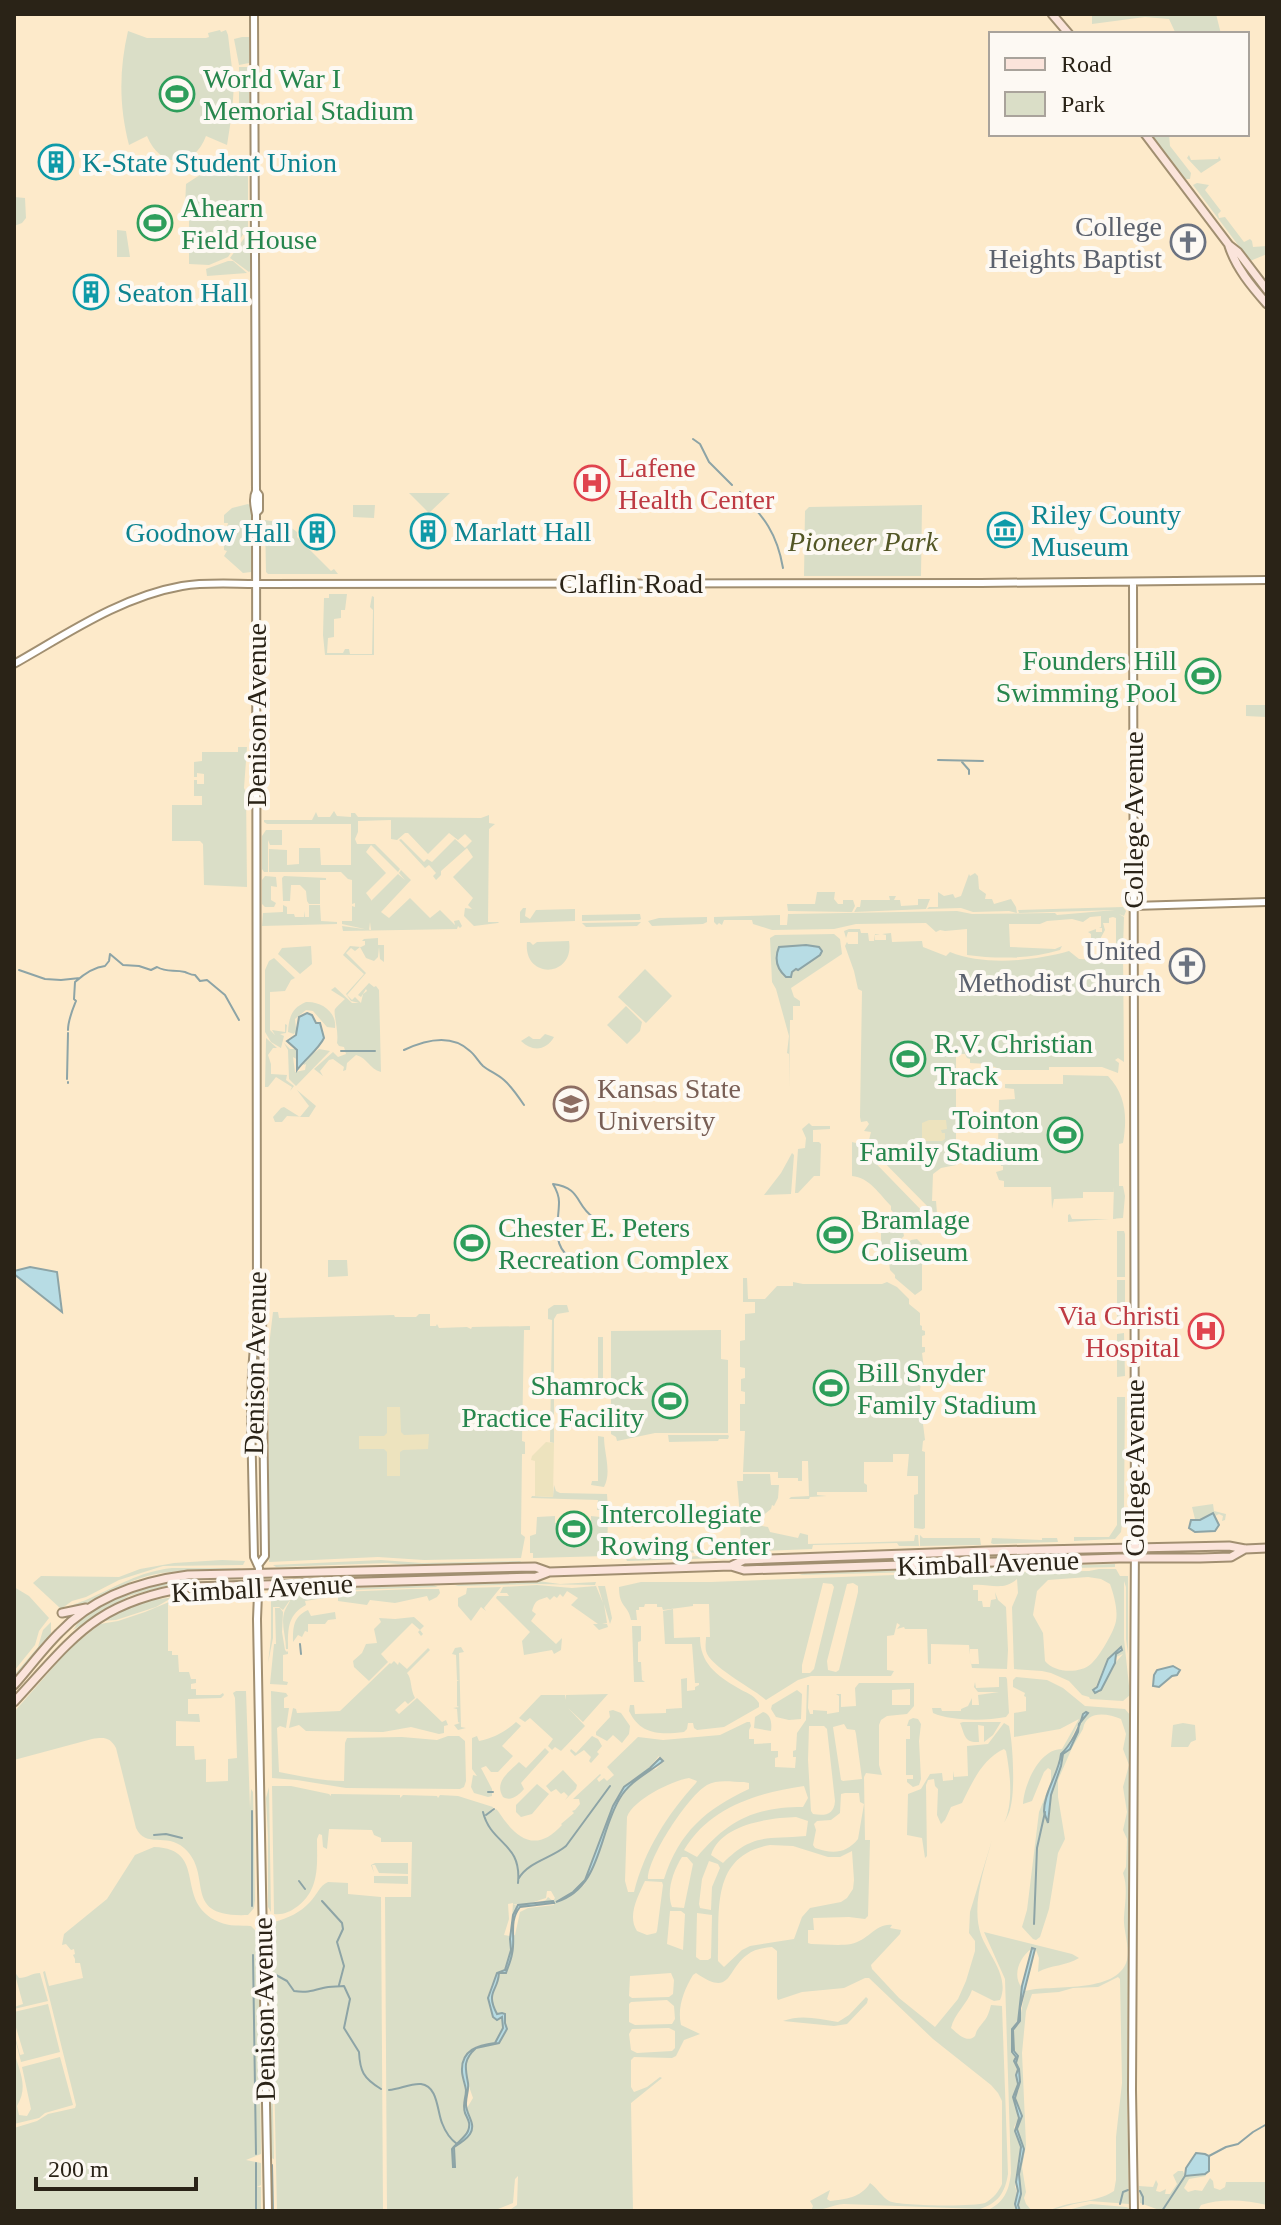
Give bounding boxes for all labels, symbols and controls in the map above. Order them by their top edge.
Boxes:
legend [989,32,1249,136]
text: Road [1061,51,1112,77]
place label: World War I Memorial Stadium [203,63,414,126]
sports icon: World War I Memorial Stadium [158,75,196,113]
text: Park [1061,91,1105,117]
building icon: K-State Student Union [37,143,75,181]
place label: K-State Student Union [82,147,337,178]
place label: Ahearn Field House [181,192,317,255]
sports icon: Ahearn Field House [136,204,174,242]
place label: College Heights Baptist [989,211,1162,274]
church icon: College Heights Baptist [1169,223,1207,261]
building icon: Seaton Hall [72,273,110,311]
place label: Seaton Hall [117,277,249,308]
place label: Lafene Health Center [618,452,775,515]
hospital icon: Lafene Health Center [573,464,611,502]
place label: Riley County Museum [1031,499,1181,562]
museum icon: Riley County Museum [986,511,1024,549]
building icon: Marlatt Hall [409,512,447,550]
building icon: Goodnow Hall [298,513,336,551]
place label: Marlatt Hall [454,516,592,547]
place label: Goodnow Hall [125,517,291,548]
park label: Pioneer Park [787,526,939,557]
street label: Claflin Road [559,568,703,599]
street label: Denison Avenue [241,623,272,807]
place label: Founders Hill Swimming Pool [996,645,1177,708]
sports icon: Founders Hill Swimming Pool [1184,657,1222,695]
street label: College Avenue [1118,731,1149,909]
place label: United Methodist Church [958,935,1161,998]
church icon: United Methodist Church [1168,947,1206,985]
place label: R.V. Christian Track [934,1028,1093,1091]
sports icon: R.V. Christian Track [889,1040,927,1078]
place label: Kansas State University [597,1073,741,1136]
school or university icon: Kansas State University [552,1085,590,1123]
place label: Tointon Family Stadium [859,1104,1039,1167]
sports icon: Tointon Family Stadium [1046,1116,1084,1154]
place label: Bramlage Coliseum [861,1204,970,1267]
place label: Chester E. Peters Recreation Complex [498,1212,729,1275]
sports icon: Bramlage Coliseum [816,1216,854,1254]
sports icon: Chester E. Peters Recreation Complex [453,1224,491,1262]
street label: Denison Avenue [238,1271,272,1455]
place label: Via Christi Hospital [1058,1300,1180,1363]
hospital icon: Via Christi Hospital [1187,1312,1225,1350]
place label: Bill Snyder Family Stadium [857,1357,1037,1420]
sports icon: Bill Snyder Family Stadium [812,1369,850,1407]
place label: Shamrock Practice Facility [461,1370,644,1433]
street label: College Avenue [1119,1379,1150,1557]
sports icon: Shamrock Practice Facility [651,1382,689,1420]
place label: Intercollegiate Rowing Center [600,1498,771,1561]
sports icon: Intercollegiate Rowing Center [555,1510,593,1548]
street label: Kimball Avenue [896,1544,1080,1582]
street label: Kimball Avenue [170,1568,354,1608]
street label: Denison Avenue [247,1917,281,2101]
scale bar [36,2141,196,2191]
text: 200 m [48,2156,109,2182]

